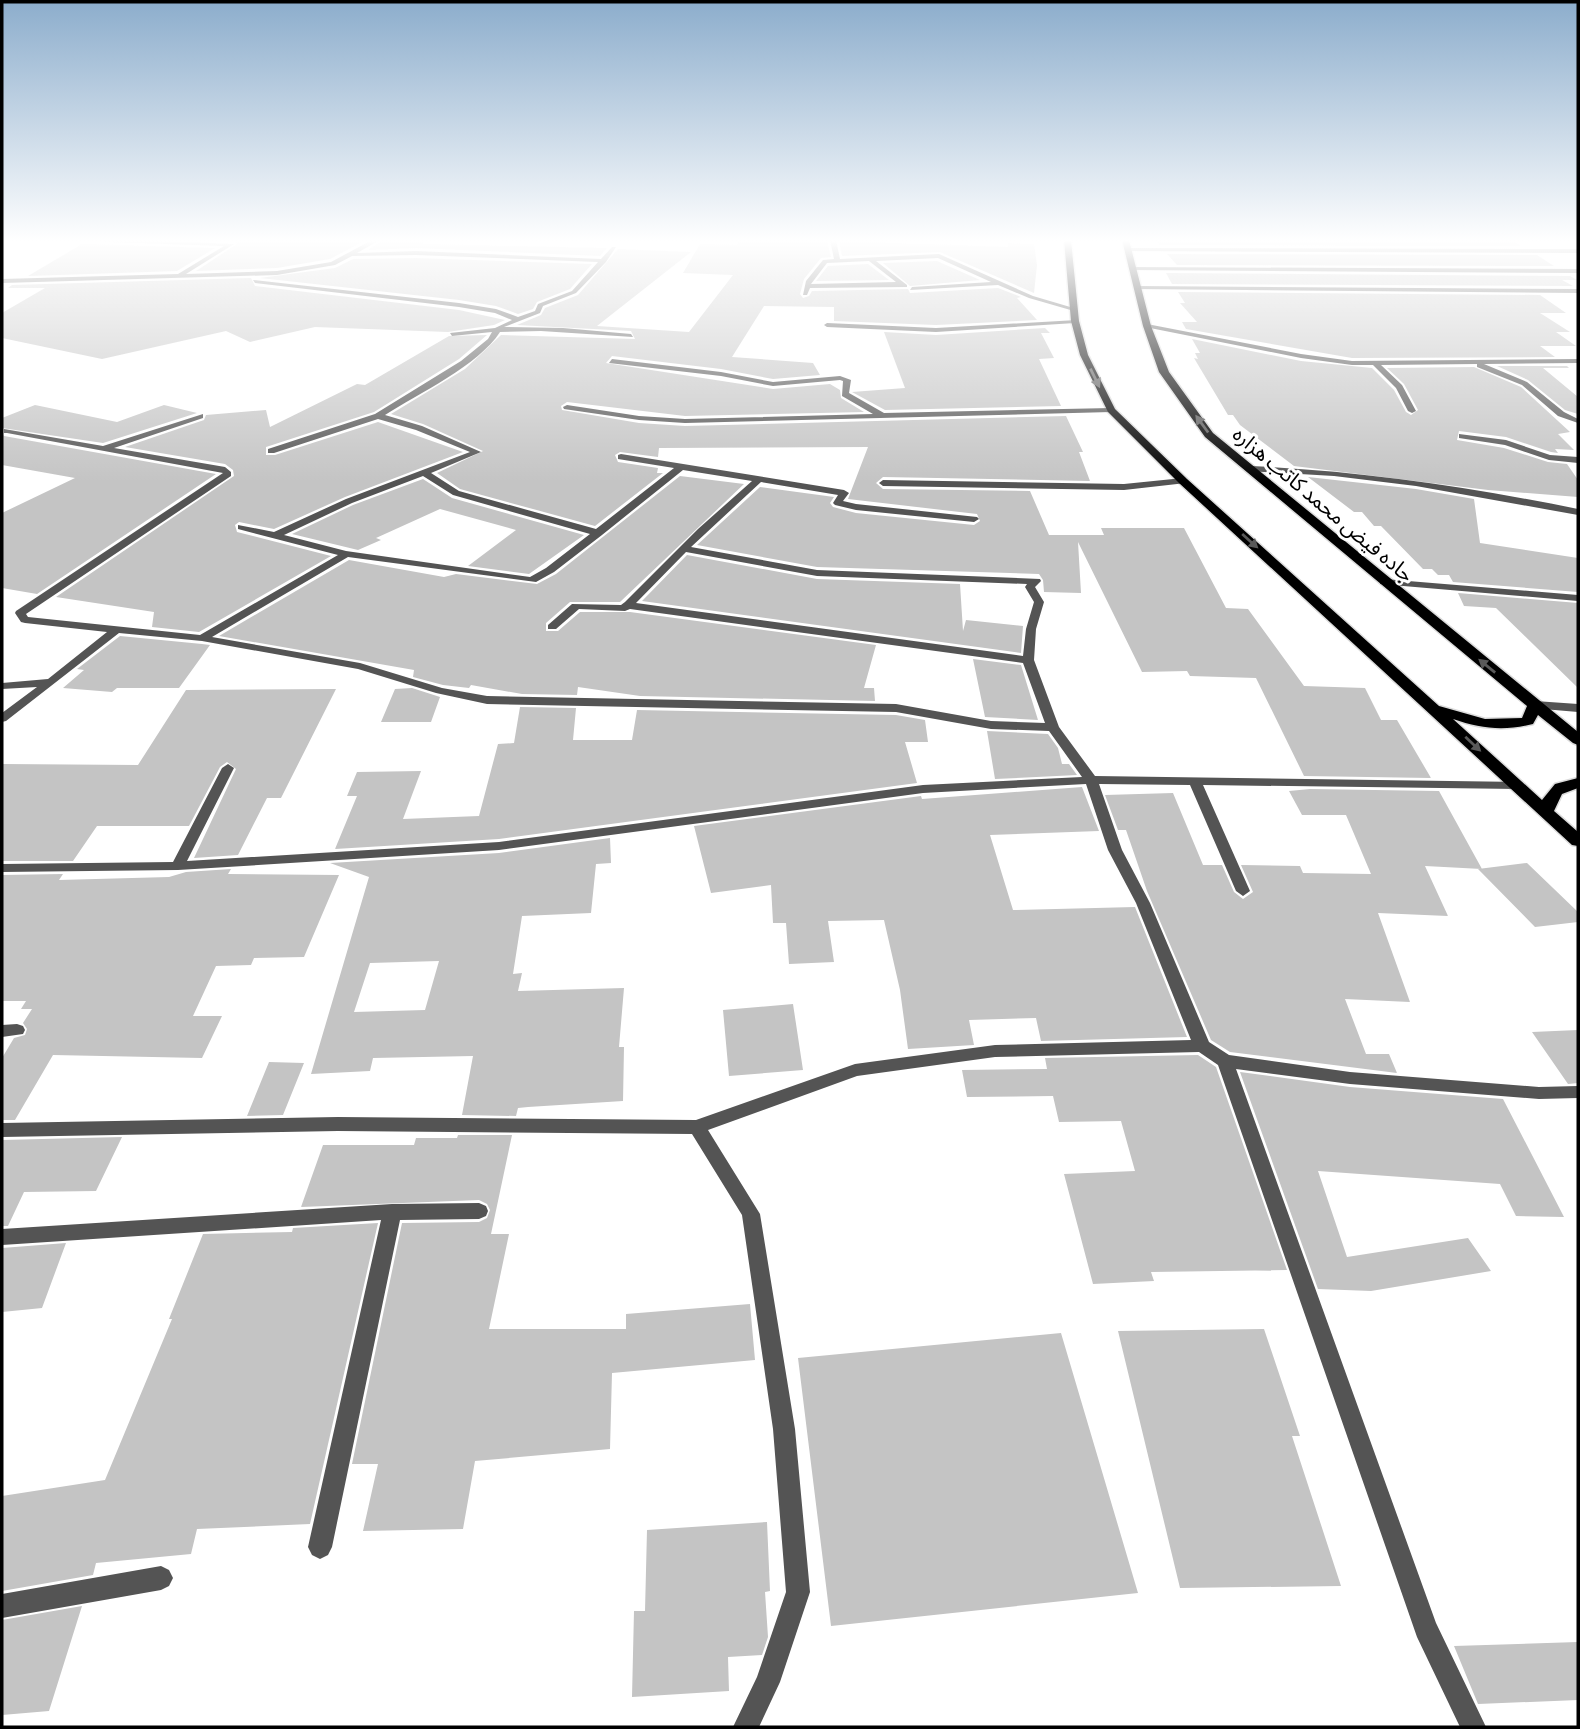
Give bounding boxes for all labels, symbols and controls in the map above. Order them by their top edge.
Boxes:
one-way arrow [1090,368,1101,388]
one-way arrow [1195,415,1209,433]
street label: جاده فیض محمد کاتب هزاره [1228,424,1417,587]
one-way arrow [1242,533,1259,549]
one-way arrow [1479,659,1496,674]
one-way arrow [1464,735,1481,751]

